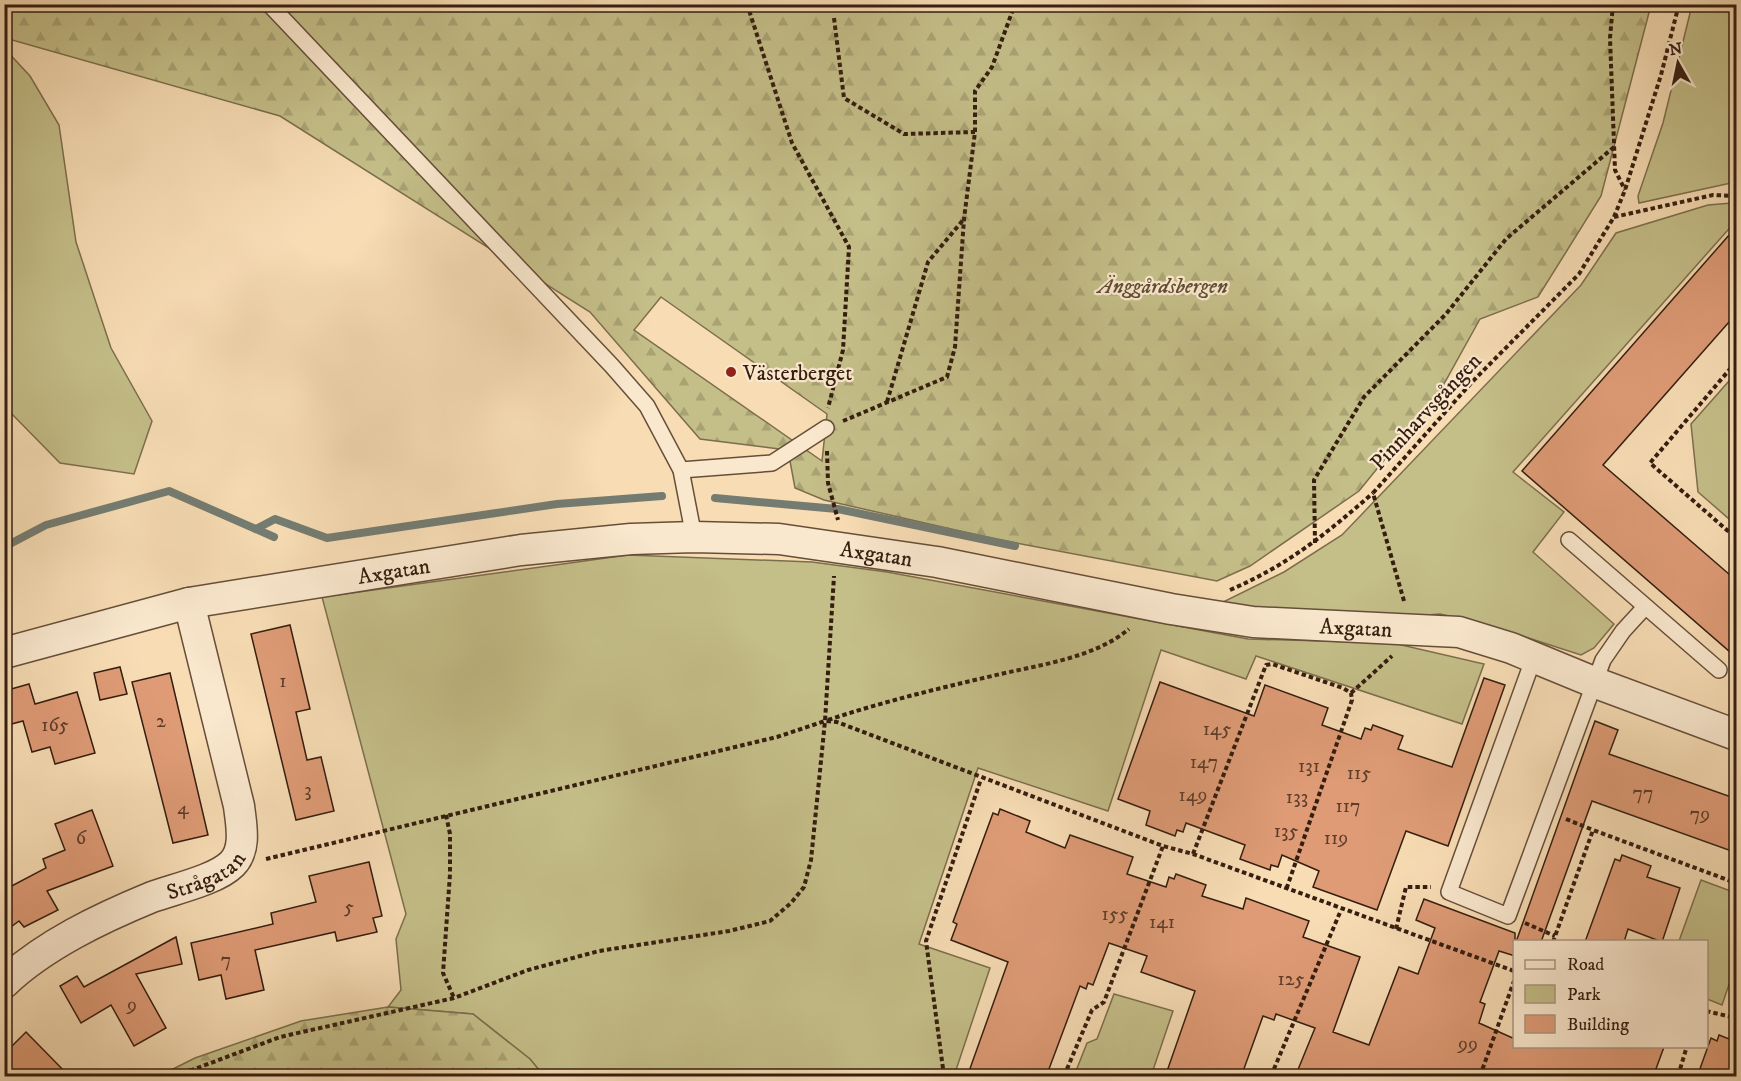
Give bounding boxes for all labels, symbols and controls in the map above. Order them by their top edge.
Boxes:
north arrow [1648,33,1708,93]
text: N [1668,38,1684,60]
park label: Änggårdsbergen [1095,273,1228,300]
street label: Pinnharvsgången [1365,347,1488,476]
place label: Västerberget [742,360,852,387]
marker: Västerberget [724,365,738,379]
street label: Axgatan [838,536,915,573]
street label: Axgatan [356,553,433,591]
street label: Axgatan [1319,613,1394,644]
house number: 1 [279,669,287,694]
house number: 2 [156,709,166,734]
house number: 165 [41,713,69,738]
house number: 145 [1203,717,1231,742]
house number: 147 [1190,750,1218,775]
house number: 131 [1298,754,1320,779]
house number: 115 [1347,761,1371,786]
house number: 3 [304,778,312,803]
house number: 77 [1632,781,1654,806]
house number: 149 [1179,783,1207,808]
house number: 133 [1286,785,1308,810]
house number: 117 [1335,794,1361,819]
house number: 4 [177,796,189,821]
house number: 79 [1690,802,1710,827]
house number: 135 [1274,819,1298,844]
house number: 6 [76,826,87,851]
house number: 119 [1324,826,1348,851]
street label: Strågatan [164,847,252,906]
house number: 5 [344,895,354,920]
house number: 155 [1101,902,1129,927]
house number: 141 [1149,910,1175,935]
legend [1513,940,1708,1048]
house number: 7 [221,948,231,973]
text: Road [1567,954,1604,976]
house number: 125 [1278,967,1305,992]
text: Park [1567,984,1601,1006]
house number: 9 [126,993,137,1018]
text: Building [1567,1014,1629,1036]
house number: 99 [1457,1032,1478,1057]

